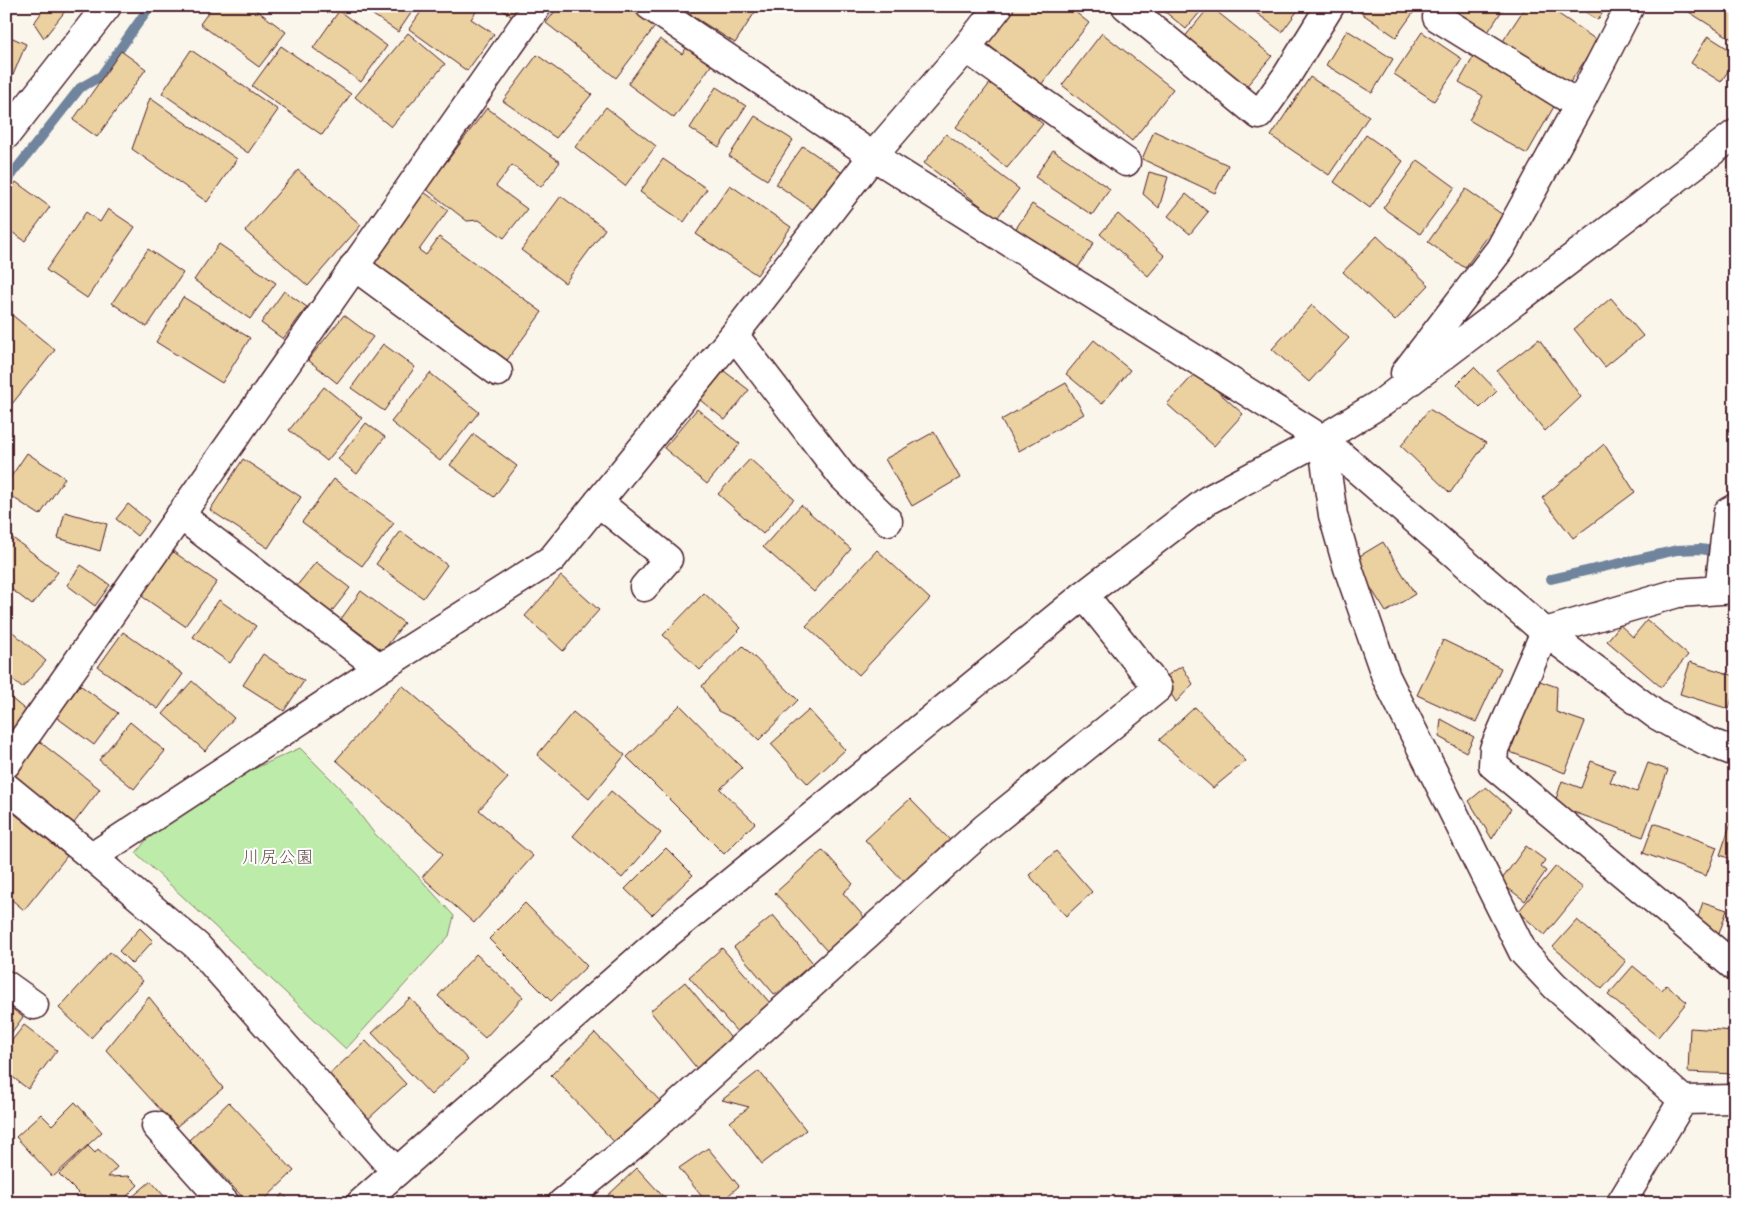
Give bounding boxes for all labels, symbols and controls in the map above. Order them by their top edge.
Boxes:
park label: 川尻公園 [242,847,314,872]

